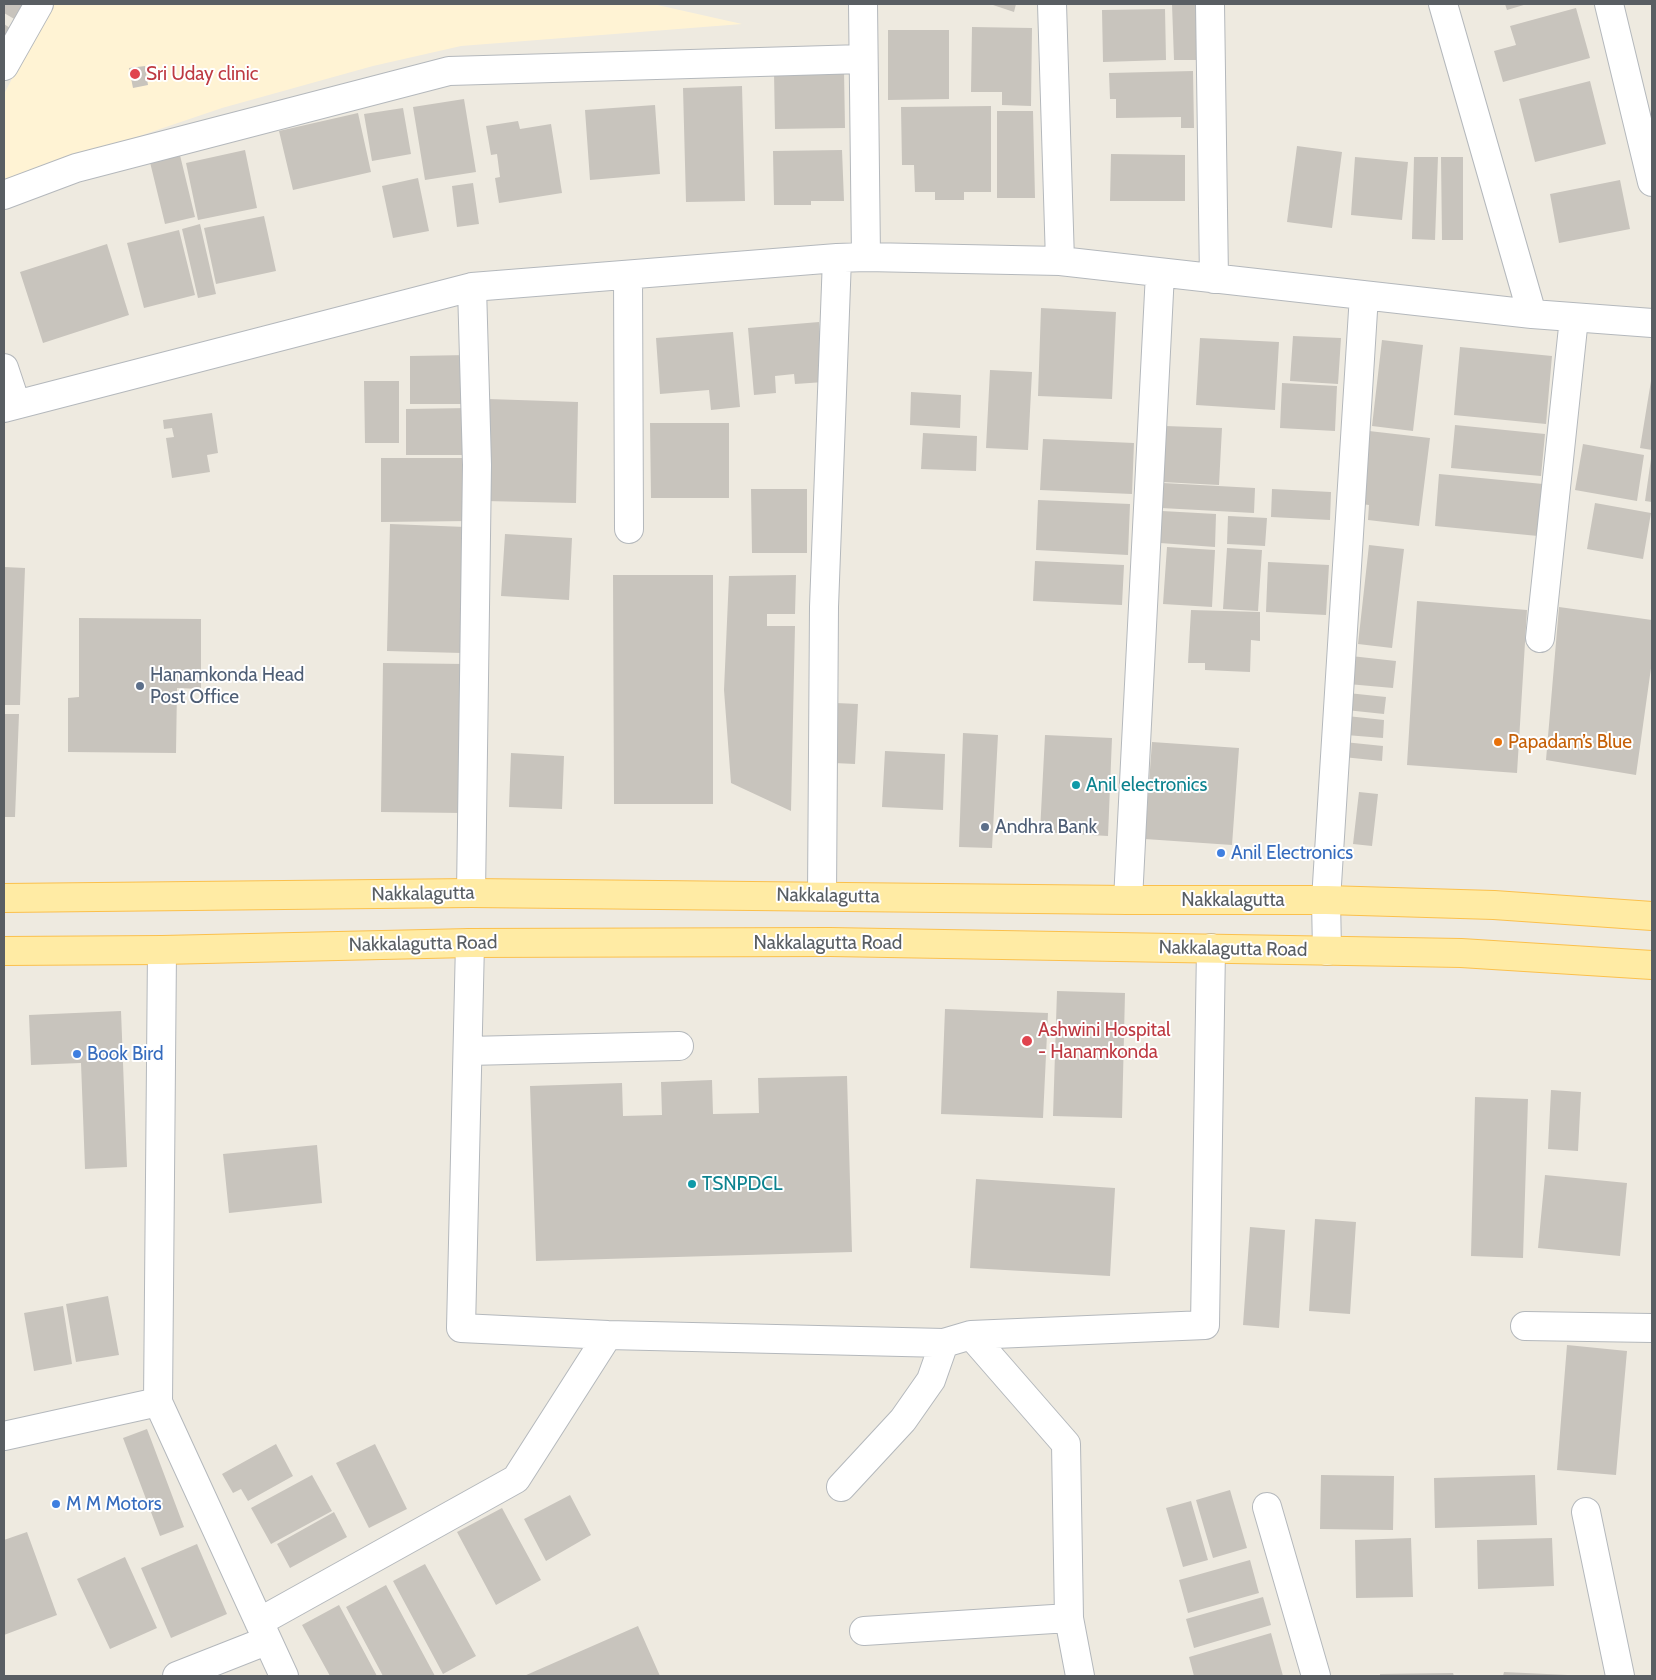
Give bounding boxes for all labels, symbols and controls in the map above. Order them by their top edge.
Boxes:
place label: Sri Uday clinic [146,63,258,85]
marker: Sri Uday clinic [128,67,142,81]
place label: Hanamkonda Head Post Office [150,664,304,708]
marker: Hanamkonda Head Post Office [134,680,146,692]
place label: Papadam’s Blue [1508,731,1632,753]
marker: Papadam’s Blue [1492,736,1504,748]
place label: Anil electronics [1086,774,1207,796]
marker: Anil electronics [1070,779,1082,791]
place label: Andhra Bank [995,816,1097,838]
marker: Andhra Bank [979,821,991,833]
place label: Anil Electronics [1231,842,1353,864]
marker: Anil Electronics [1215,847,1227,859]
street label: Nakkalagutta [371,882,475,906]
street label: Nakkalagutta [776,884,880,908]
street label: Nakkalagutta [1181,889,1285,911]
street label: Nakkalagutta Road [348,931,498,957]
street label: Nakkalagutta Road [754,932,902,954]
street label: Nakkalagutta Road [1158,936,1308,962]
place label: Ashwini Hospital - Hanamkonda [1038,1019,1171,1063]
marker: Ashwini Hospital - Hanamkonda [1020,1034,1034,1048]
place label: Book Bird [87,1043,164,1065]
marker: Book Bird [71,1048,83,1060]
place label: TSNPDCL [702,1173,783,1195]
marker: TSNPDCL [686,1178,698,1190]
place label: M M Motors [66,1493,162,1515]
marker: M M Motors [50,1498,62,1510]

